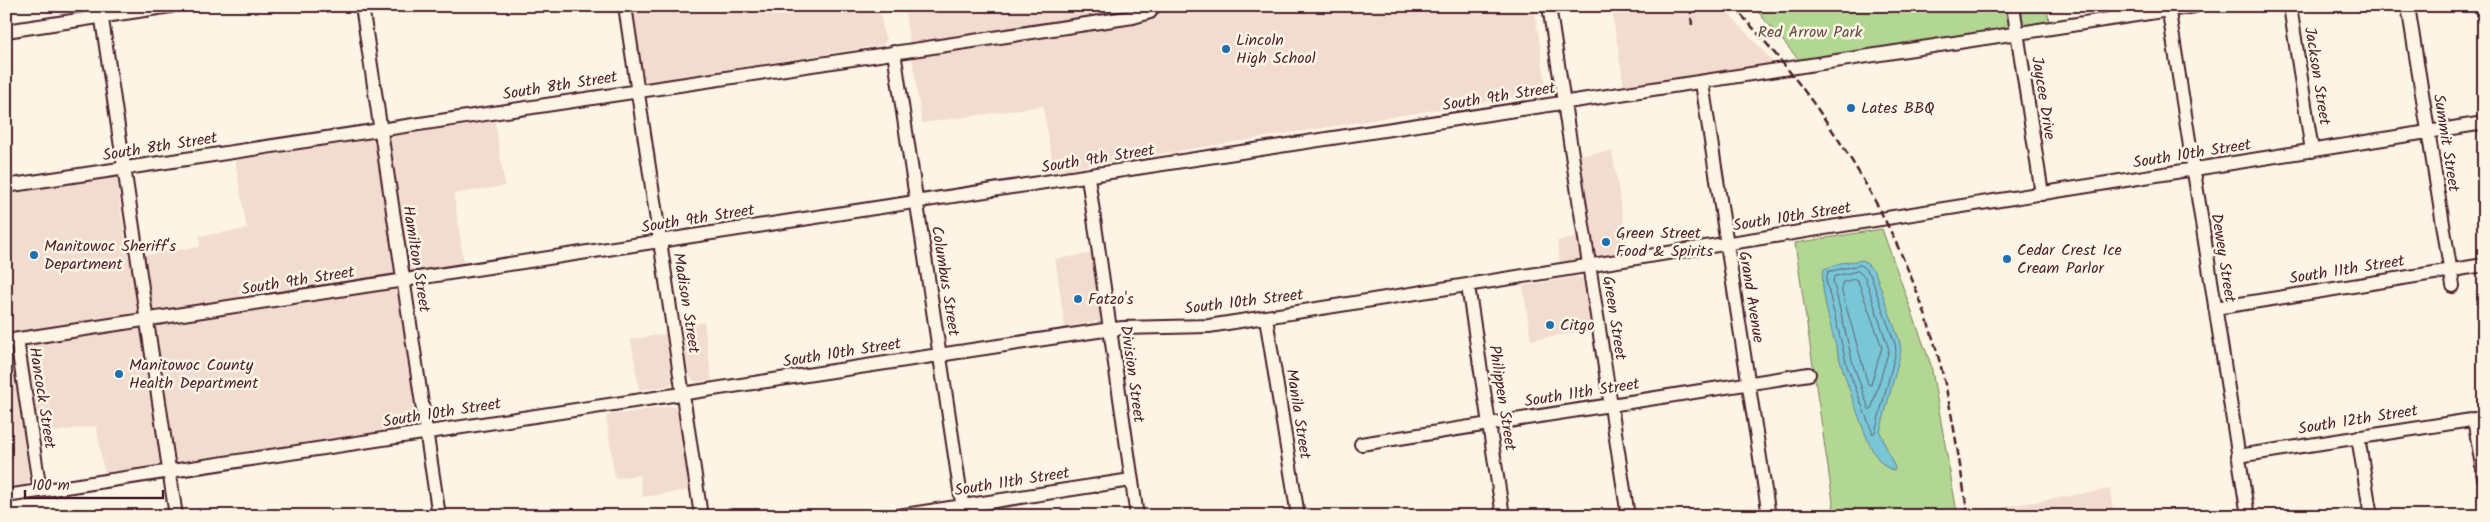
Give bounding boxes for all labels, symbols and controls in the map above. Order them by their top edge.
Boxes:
park label: Red Arrow Park [1758,20,1863,45]
street label: Jackson Street [2297,25,2337,128]
place label: Lincoln High School [1236,28,1316,71]
marker: Lincoln High School [1220,43,1232,55]
street label: Jaycee Drive [2024,55,2062,141]
street label: South 8th Street [501,64,620,107]
street label: South 9th Street [1441,76,1558,118]
street label: Summit Street [2426,92,2466,194]
place label: Lates BBQ [1861,96,1935,121]
marker: Lates BBQ [1845,102,1857,114]
street label: South 8th Street [101,125,220,168]
street label: South 10th Street [2131,132,2254,176]
street label: South 9th Street [1040,138,1157,180]
street label: South 10th Street [1731,195,1854,239]
street label: South 9th Street [640,198,757,240]
street label: Hamilton Street [395,204,437,315]
street label: Dewey Street [2204,212,2243,305]
place label: Green Street Food & Spirits [1616,221,1713,264]
street label: Columbus Street [924,224,966,339]
place label: Manitowoc Sheriff's Department [44,234,176,277]
marker: Green Street Food & Spirits [1600,236,1612,248]
place label: Cedar Crest Ice Cream Parlor [2017,238,2122,281]
street label: South 11th Street [2288,248,2407,291]
marker: Manitowoc Sheriff's Department [28,249,40,261]
street label: Grand Avenue [1731,249,1771,345]
street label: Madison Street [666,251,706,356]
marker: Cedar Crest Ice Cream Parlor [2001,253,2013,265]
street label: South 9th Street [240,260,357,302]
street label: Green Street [1595,274,1633,363]
street label: South 10th Street [1183,282,1306,322]
place label: Fatzo's [1088,287,1134,312]
marker: Fatzo's [1072,293,1084,305]
place label: Citgo [1560,313,1594,338]
marker: Citgo [1544,319,1556,331]
street label: Division Street [1113,324,1151,425]
street label: South 10th Street [781,331,904,375]
street label: Philippen Street [1481,343,1523,453]
street label: Hancock Street [22,345,63,451]
place label: Manitowoc County Health Department [129,353,259,396]
street label: Manila Street [1279,367,1318,462]
marker: Manitowoc County Health Department [113,368,125,380]
street label: South 11th Street [1523,371,1642,414]
street label: South 10th Street [381,391,504,435]
street label: South 12th Street [2296,398,2420,442]
street label: South 11th Street [953,460,1072,503]
scale bar [25,467,162,499]
text: 100 m [32,474,70,498]

